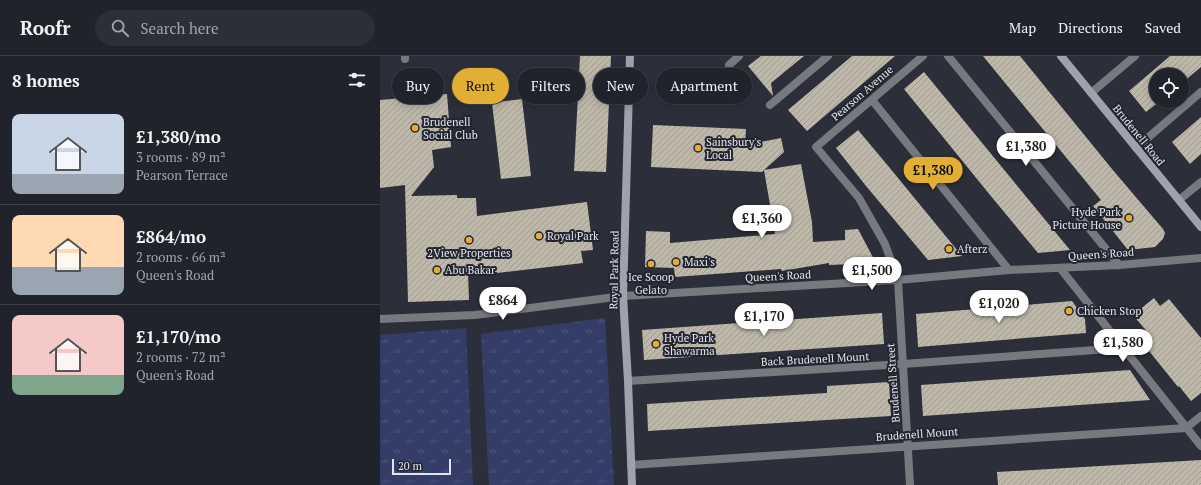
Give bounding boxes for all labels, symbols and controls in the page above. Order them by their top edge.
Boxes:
search box [95,10,375,46]
text: Roofr [20,15,71,40]
icon: search [109,17,131,39]
text: Search here [141,18,219,38]
text: Map [1009,18,1036,37]
text: Directions [1058,18,1123,37]
text: Saved [1145,18,1181,37]
street label: Pearson Avenue [828,62,896,124]
chip: Buy [392,68,444,104]
chip: Rent [452,68,509,104]
chip: Filters [517,68,585,104]
chip: New [593,68,648,104]
chip: Apartment [656,68,752,104]
map controls [1149,68,1189,108]
button: locate [1149,68,1189,108]
text: 8 homes [12,69,80,92]
icon: filters [346,69,368,91]
street label: Brudenell Road [1110,102,1168,168]
place label: Brudenell Social Club [423,115,478,142]
marker: Brudenell Social Club [410,123,420,133]
text: £1,380/mo [136,125,221,148]
icon: home [44,130,92,178]
pin: £1,380 [993,133,1059,167]
place label: Sainsbury's Local [706,135,761,162]
text: £1,380 [1006,137,1046,155]
marker: Sainsbury's Local [693,143,703,153]
text: 3 rooms · 89 m² [136,148,226,166]
pin: £1,380 [900,157,966,191]
text: £1,380 [913,161,953,179]
text: Pearson Terrace [136,166,228,184]
pin: £1,360 [729,205,795,239]
place label: Hyde Park Picture House [1052,205,1121,232]
text: £1,360 [742,209,782,227]
marker: Hyde Park Picture House [1124,213,1134,223]
text: £864/mo [136,225,206,248]
place label: Royal Park [547,229,599,243]
street label: Royal Park Road [606,230,622,310]
icon: home [44,231,92,279]
marker: Royal Park [534,231,544,241]
marker: 2View Properties [464,235,474,245]
place label: Afterz [957,242,987,256]
marker: Afterz [944,244,954,254]
street label: Queen's Road [1068,245,1134,263]
place label: 2View Properties [427,246,511,260]
text: 2 rooms · 66 m² [136,248,226,266]
place label: Maxi's [684,255,715,269]
marker: Maxi's [671,257,681,267]
pin: £1,500 [839,257,905,291]
marker: Ice Scoop Gelato [646,259,656,269]
text: £1,500 [852,261,892,279]
place label: Abu Bakar [445,263,496,277]
marker: Abu Bakar [432,265,442,275]
text: Queen's Road [136,266,214,284]
street label: Queen's Road [745,267,811,285]
place label: Ice Scoop Gelato [628,270,674,297]
pin: £864 [479,287,527,321]
pin: £1,020 [966,290,1032,324]
text: £864 [488,291,518,309]
text: £1,020 [979,294,1019,312]
pin: £1,170 [731,303,797,337]
place label: Chicken Stop [1077,304,1142,318]
marker: Chicken Stop [1064,306,1074,316]
text: £1,170 [744,307,784,325]
text: £1,170/mo [136,325,221,348]
pin: £1,580 [1090,329,1156,363]
icon: home [44,331,92,379]
place label: Hyde Park Shawarma [664,331,715,358]
text: £1,580 [1103,333,1143,351]
marker: Hyde Park Shawarma [651,339,661,349]
street label: Brudenell Street [883,343,903,423]
text: 2 rooms · 72 m² [136,348,226,366]
street label: Back Brudenell Mount [760,349,870,369]
text: Queen's Road [136,366,214,384]
street label: Brudenell Mount [875,424,959,444]
scale bar [392,457,451,476]
text: 20 m [398,459,422,473]

